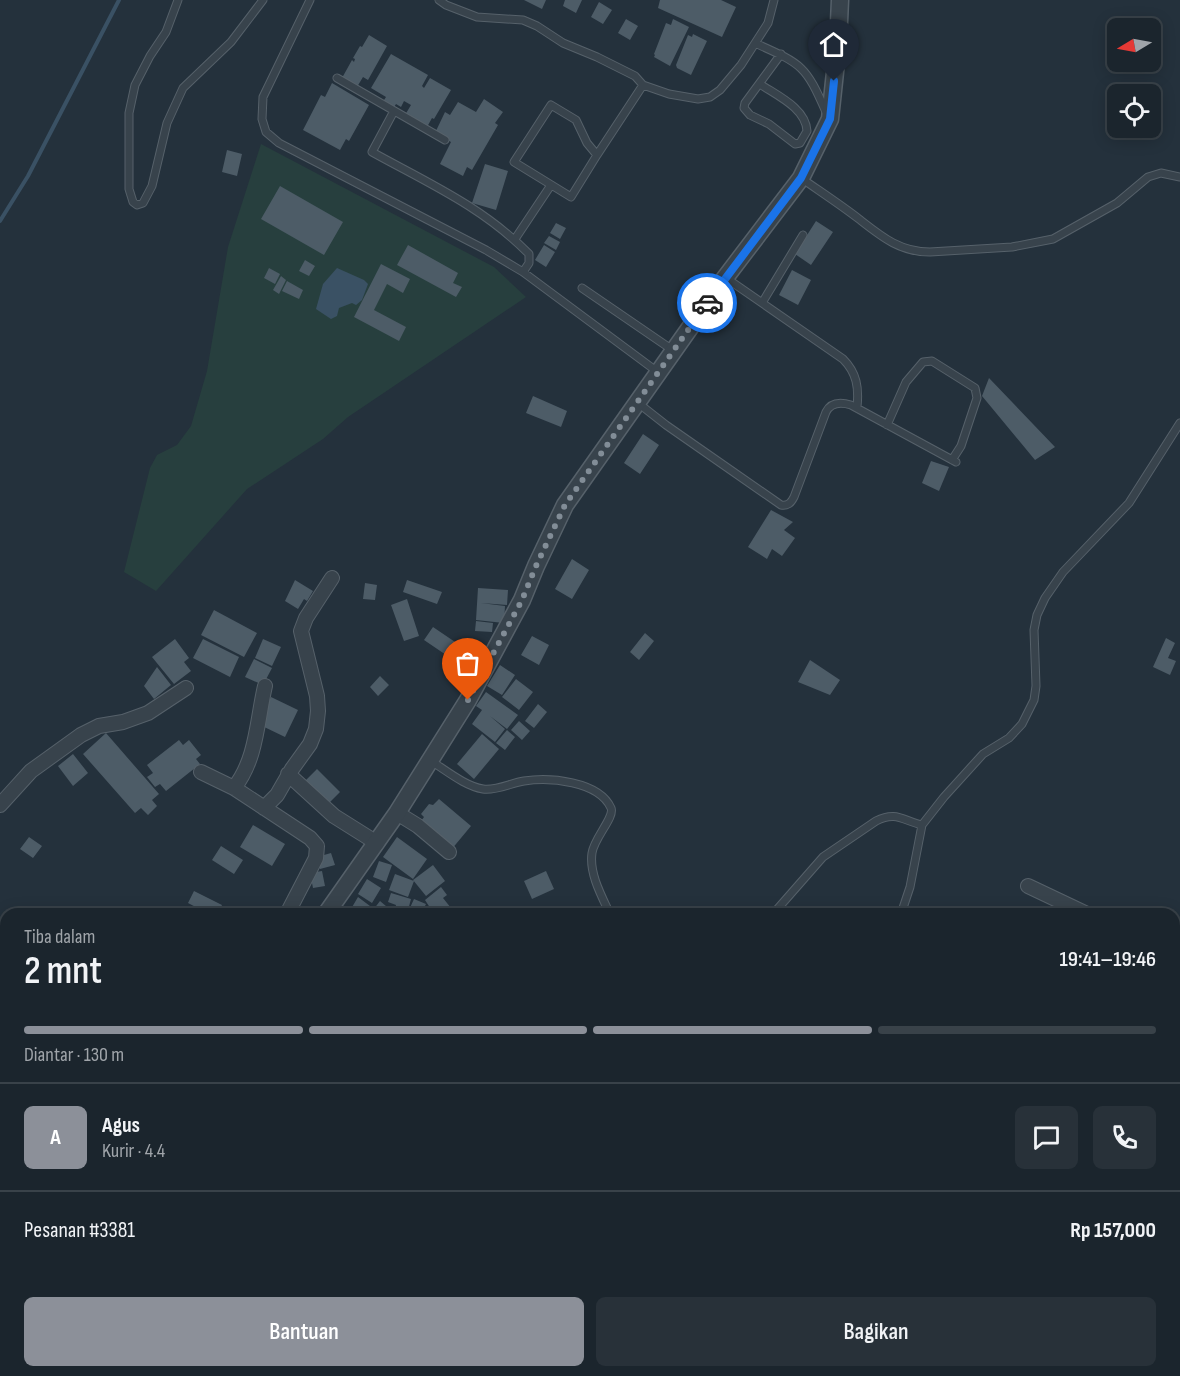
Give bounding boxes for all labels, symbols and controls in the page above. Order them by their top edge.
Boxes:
north arrow [1107,18,1161,72]
map controls [1107,18,1161,138]
pin [808,19,859,81]
icon: home [817,28,850,61]
button: locate [1107,84,1161,138]
courier [677,273,737,333]
icon: car [691,287,724,320]
pin [442,638,493,700]
icon: bag [451,647,484,680]
text: Tiba dalam [24,925,95,949]
text: 19:41–19:46 [1060,946,1156,973]
text: 2 mnt [24,948,102,995]
text: Diantar · 130 m [24,1043,124,1067]
button: chat [1015,1106,1078,1169]
button: phone [1093,1106,1156,1169]
text: Agus [102,1112,140,1139]
text: A [50,1124,61,1151]
text: Kurir · 4.4 [102,1139,165,1163]
text: Pesanan #3381 [24,1217,135,1244]
text: Rp 157,000 [1070,1217,1156,1244]
button: Bantuan [24,1297,584,1366]
button: Bagikan [596,1297,1156,1366]

